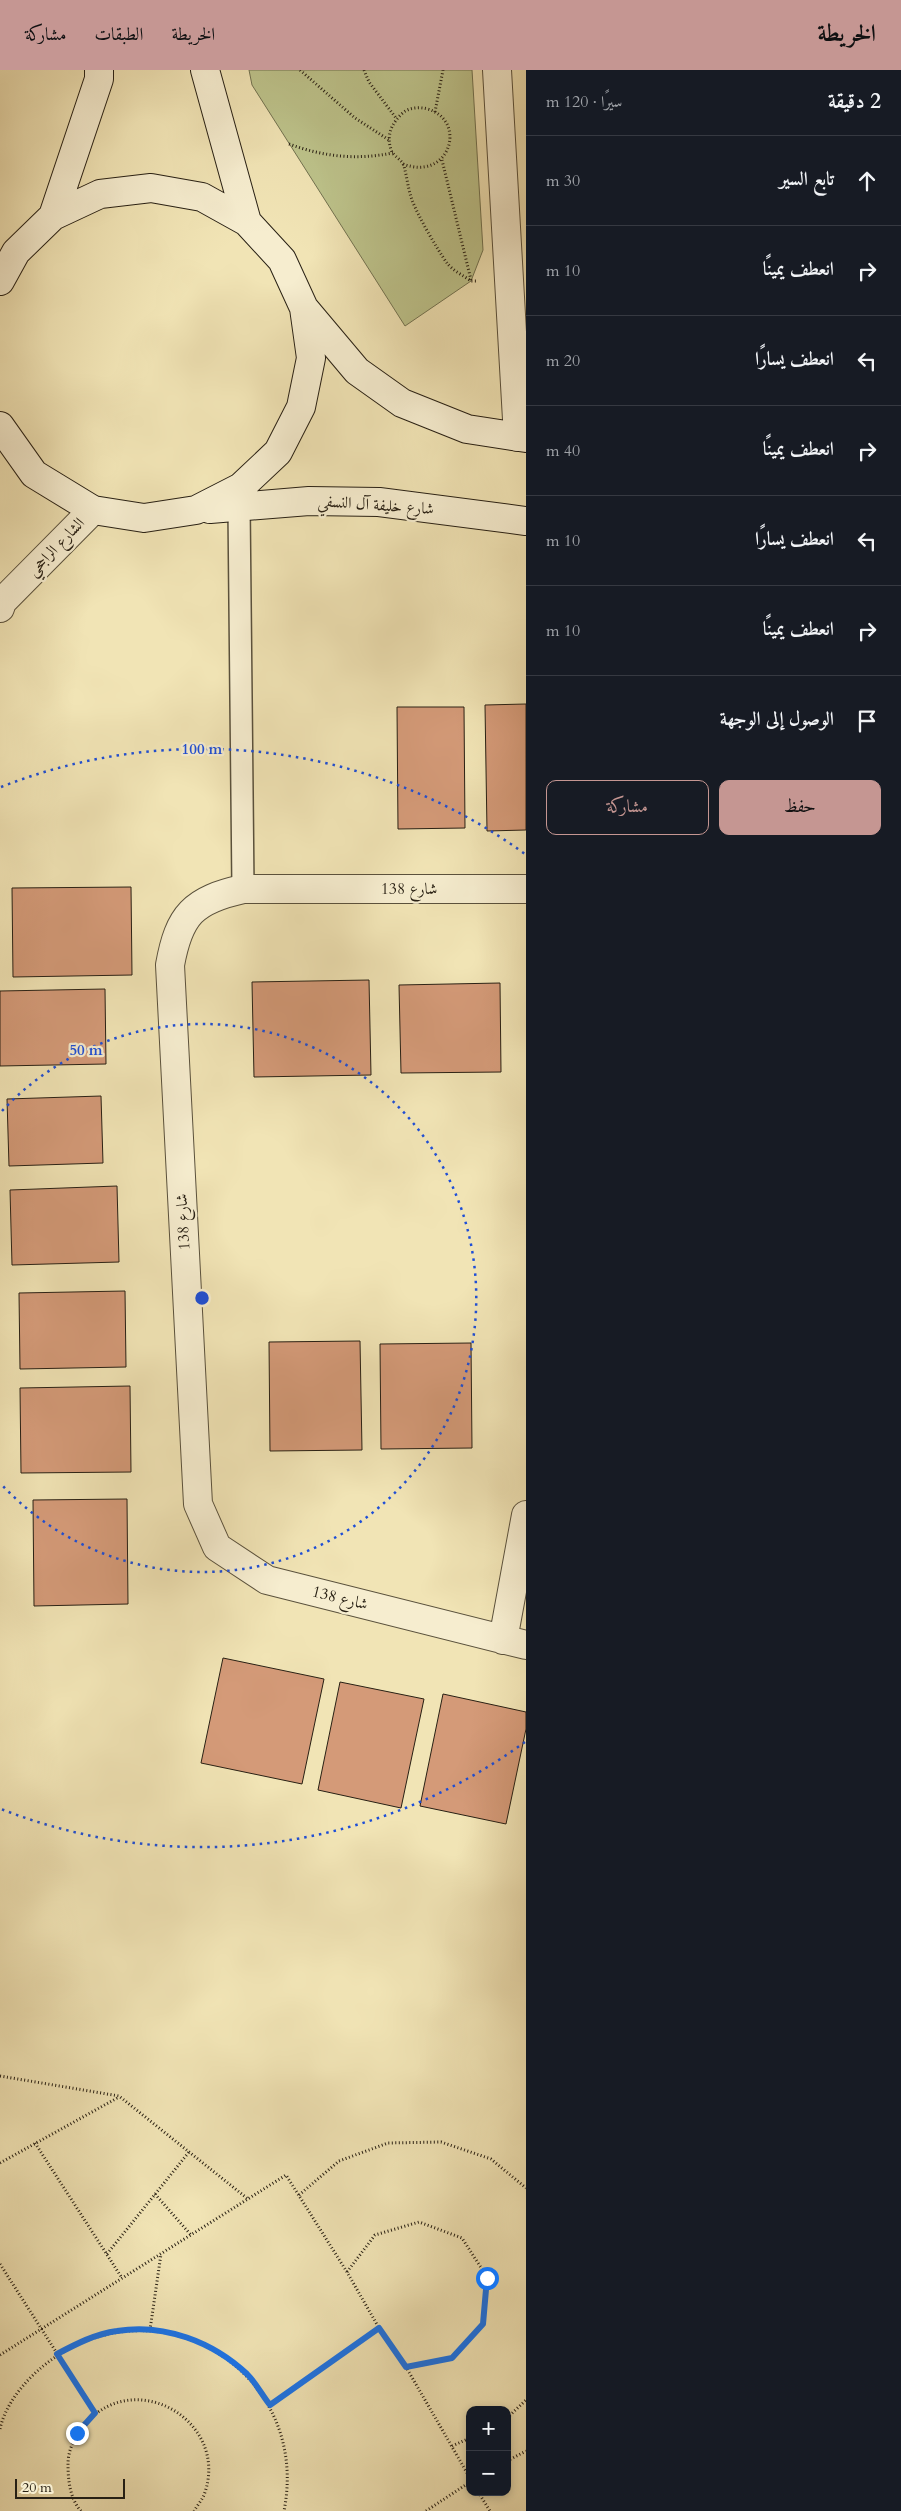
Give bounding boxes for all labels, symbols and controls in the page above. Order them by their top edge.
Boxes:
text: الخريطة [818,17,876,50]
text: مشاركة [25,22,66,47]
text: الطبقات [94,22,143,47]
text: الخريطة [171,22,215,47]
text: 2 دقيقة [828,87,881,116]
text: سيرًا · 120 m [546,91,622,113]
text: تابع السير [779,166,834,192]
icon: ahead [853,167,881,195]
text: 30 m [546,170,580,192]
text: انعطف يمينًا [763,256,834,282]
icon: right [853,257,881,285]
text: 10 m [546,260,580,282]
text: انعطف يسارًا [755,346,834,372]
icon: left [853,347,881,375]
text: 20 m [546,350,580,372]
text: انعطف يمينًا [763,436,834,462]
icon: right [853,437,881,465]
text: 40 m [546,440,580,462]
street label: شارع خليفة آل النسفي [317,490,435,524]
street label: الشارع الراجحي [22,513,93,584]
text: انعطف يسارًا [755,526,834,552]
icon: left [853,527,881,555]
text: 10 m [546,530,580,552]
text: انعطف يمينًا [763,616,834,642]
icon: right [853,617,881,645]
text: 10 m [546,620,580,642]
text: الوصول إلى الوجهة [720,706,834,732]
icon: arrive [853,707,881,735]
text: 100 m [182,739,223,759]
button: مشاركة [546,780,709,835]
button: حفظ [719,780,881,835]
street label: شارع 138 [381,878,437,902]
text: 50 m [69,1040,103,1060]
street label: شارع 138 [171,1193,197,1251]
centre of rings [193,1289,211,1307]
street label: شارع 138 [309,1580,370,1617]
route start [476,2267,499,2290]
map controls [466,2406,511,2496]
button: + [466,2406,511,2451]
route end [66,2422,89,2445]
button: − [466,2451,511,2496]
scale bar [15,2476,125,2499]
text: 20 m [22,2478,52,2497]

